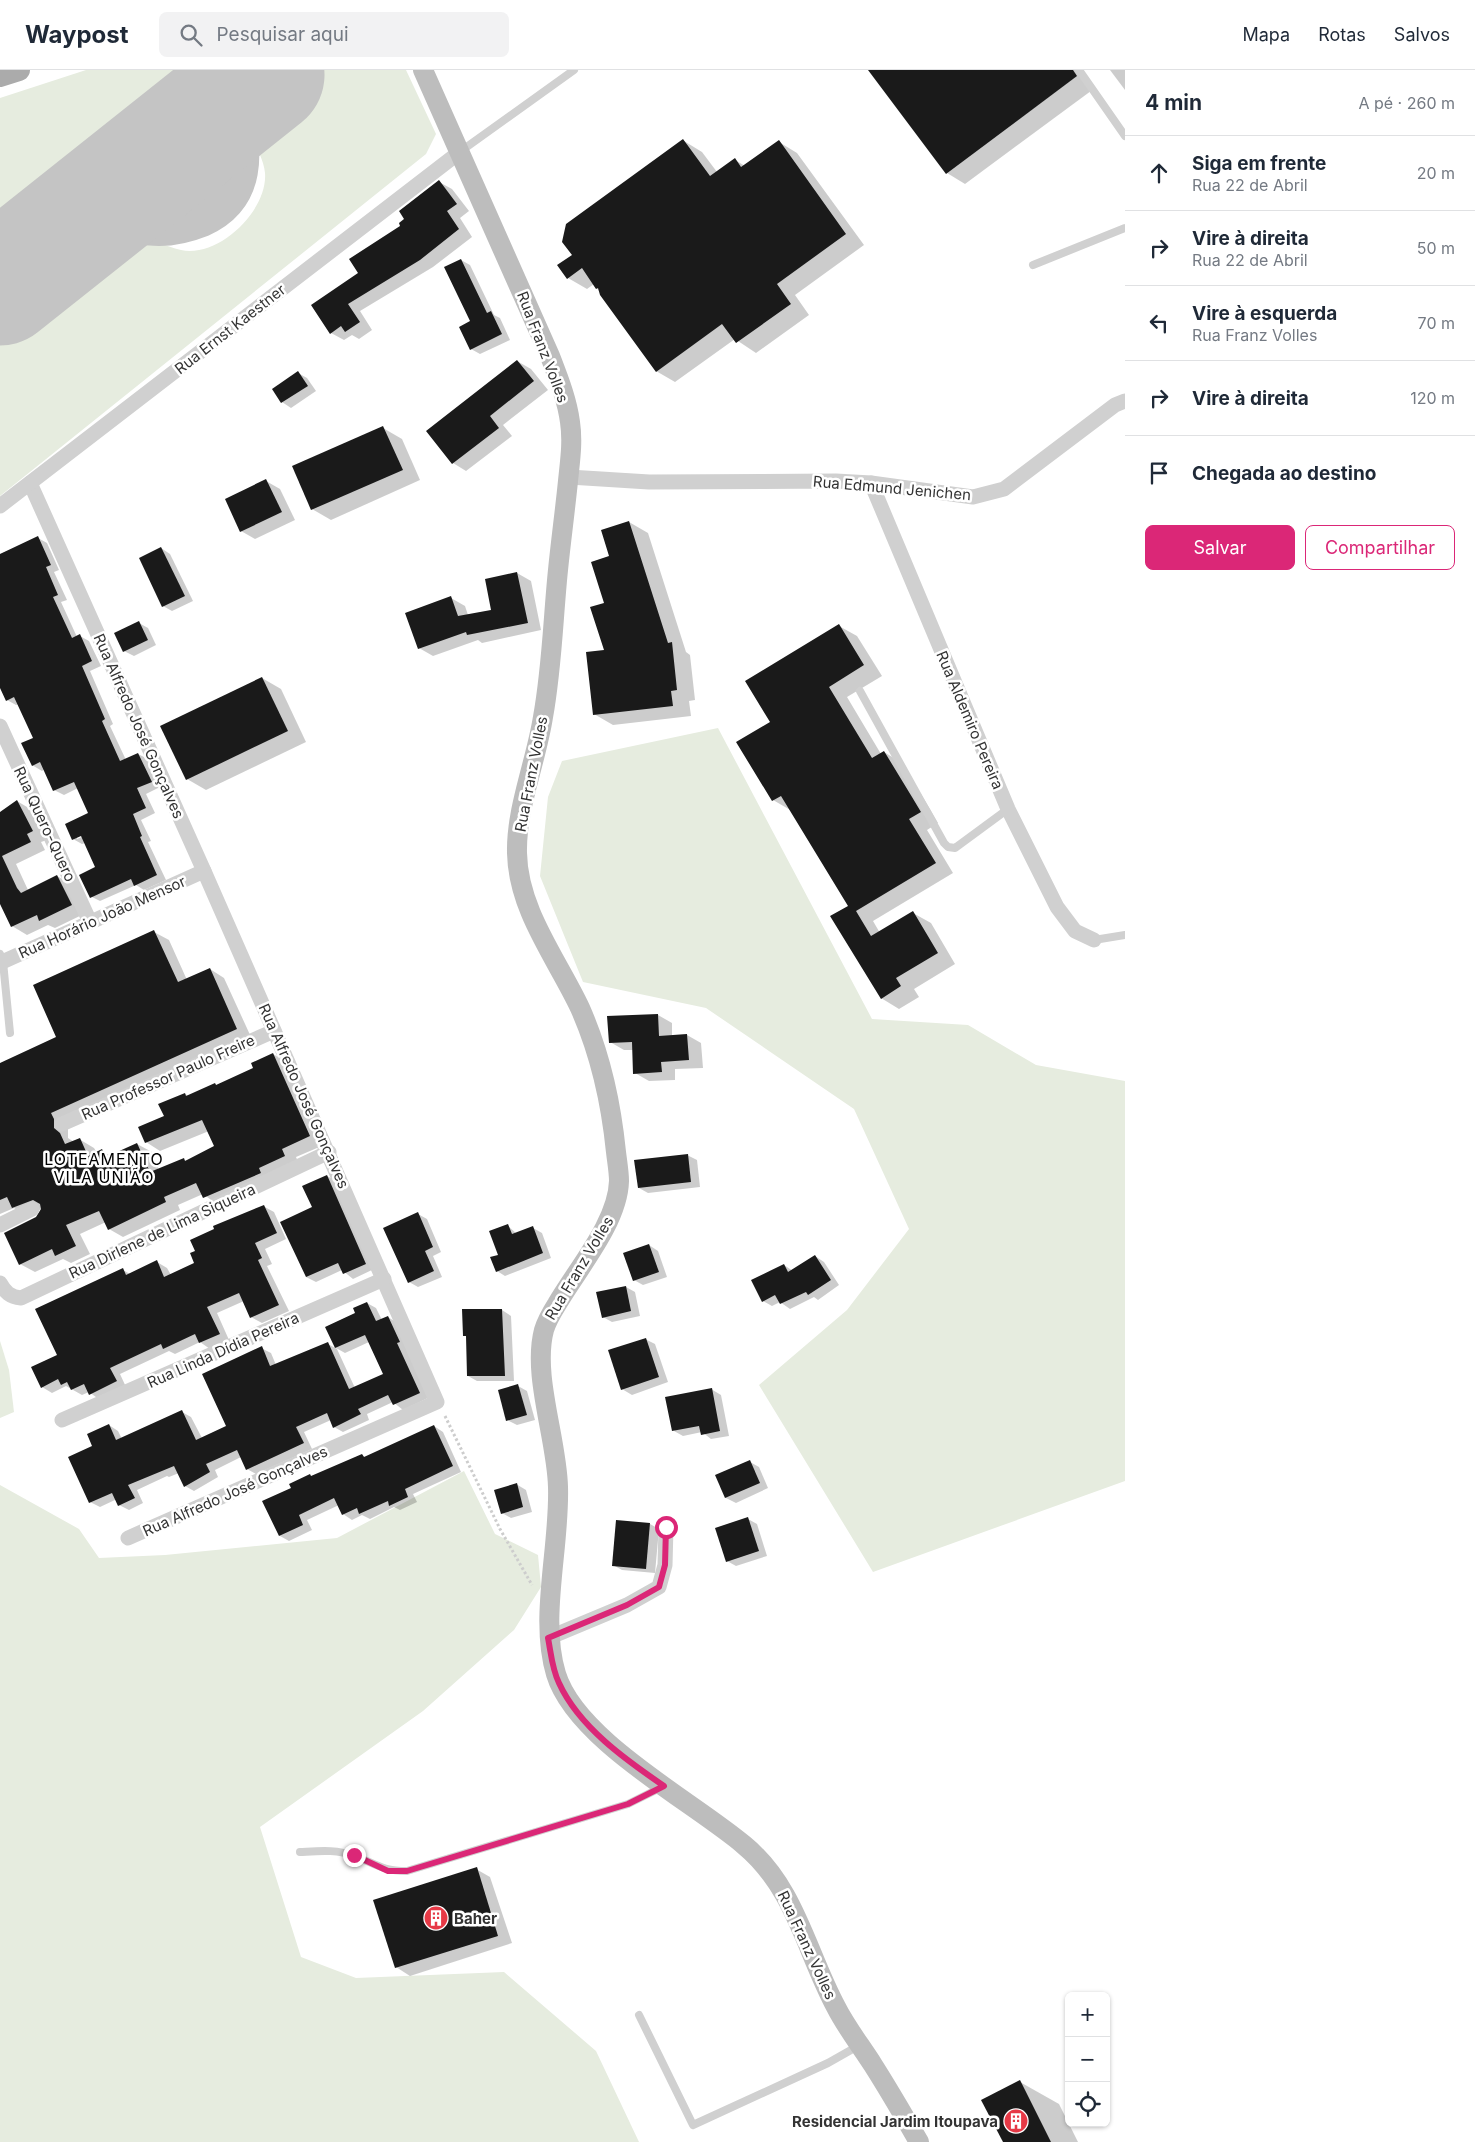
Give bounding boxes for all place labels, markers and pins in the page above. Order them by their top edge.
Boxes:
building icon: Baher [423,1905,449,1931]
place label: Baher [454,1909,497,1928]
building icon: Residencial Jardim Itoupava [1003,2108,1029,2134]
place label: Residencial Jardim Itoupava [792,2112,998,2131]

